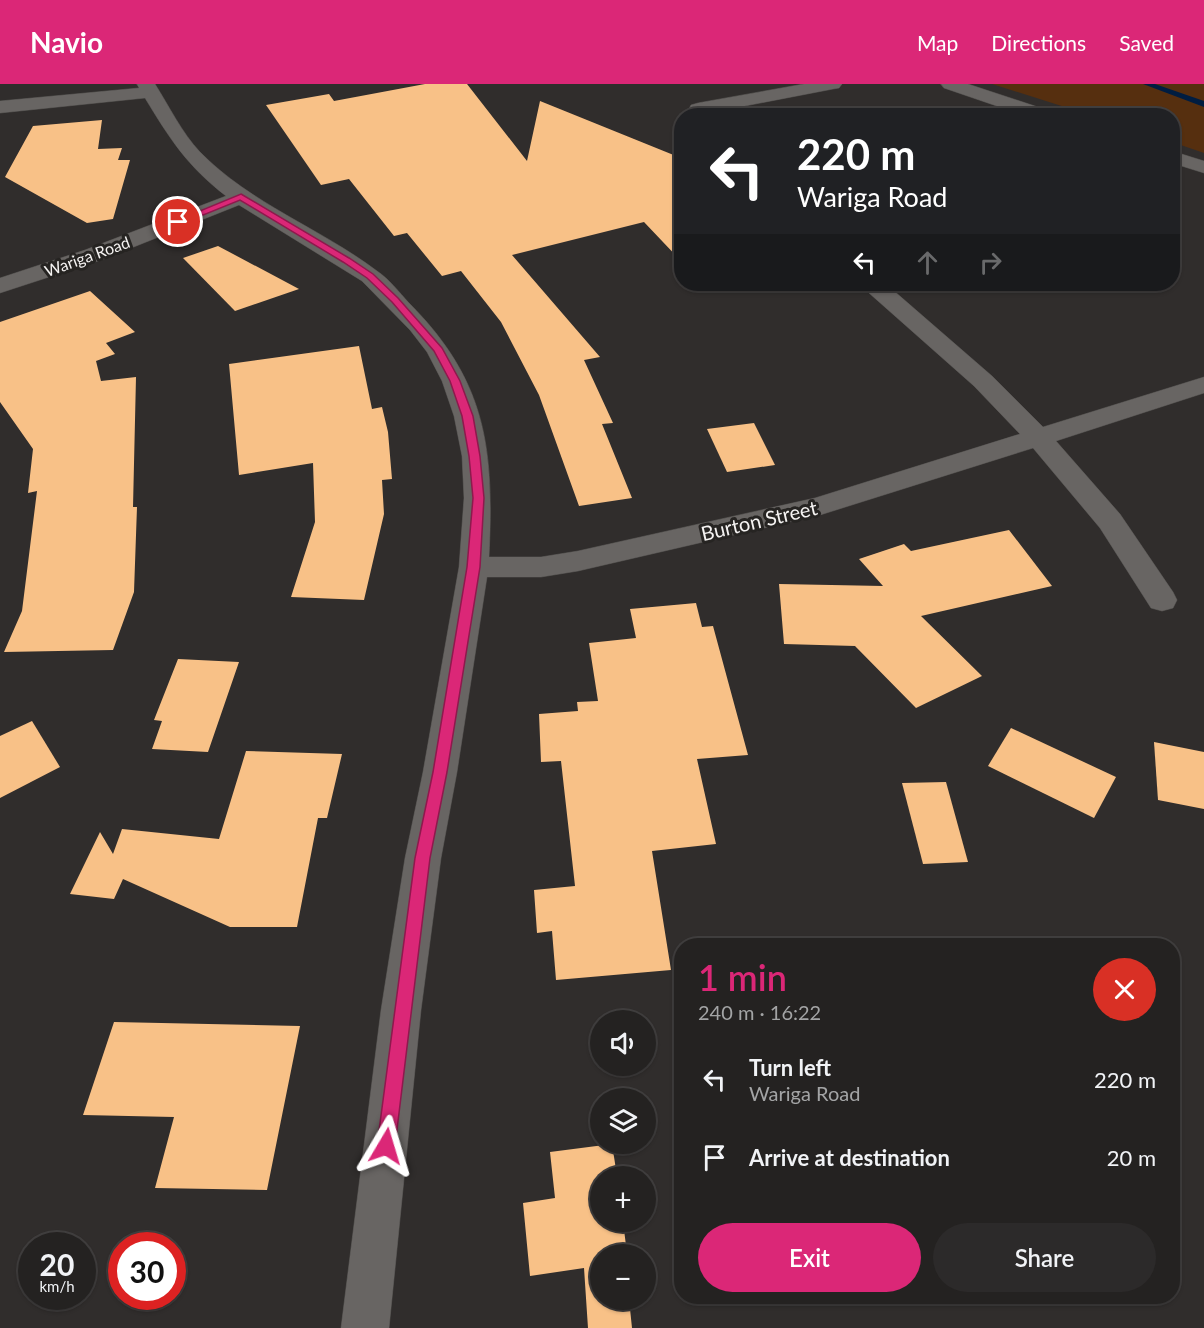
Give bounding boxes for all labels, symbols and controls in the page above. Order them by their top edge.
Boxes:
text: Navio [30,25,103,59]
text: Map [917,30,958,55]
text: Directions [991,30,1086,55]
text: Saved [1119,30,1174,55]
text: 220 m [797,129,915,179]
icon: left [698,132,776,210]
text: Wariga Road [797,180,947,213]
pin [152,196,203,247]
icon: arrive [161,205,194,238]
street label: Wariga Road [42,232,132,280]
icon: left [848,246,881,279]
icon: ahead [911,246,944,279]
icon: right [974,246,1007,279]
street label: Burton Street [699,495,819,545]
text: 1 min [698,955,787,999]
button: close [1093,958,1156,1021]
text: 240 m · 16:22 [698,1000,821,1024]
map controls [590,1010,656,1310]
button: sound [590,1010,656,1076]
text: Turn left [749,1054,831,1081]
icon: left [698,1063,731,1096]
text: 220 m [1094,1066,1156,1093]
text: Wariga Road [749,1081,860,1105]
button: layers [590,1088,656,1154]
position arrow [354,1114,418,1178]
icon: arrive [698,1141,731,1174]
text: Arrive at destination [749,1144,950,1171]
text: 20 m [1107,1144,1156,1171]
button: + [590,1166,656,1232]
button: Exit [698,1223,921,1292]
button: Share [933,1223,1156,1292]
speed limit sign: 30 [108,1232,186,1310]
button: − [590,1244,656,1310]
text: 20 [40,1246,74,1282]
text: km/h [39,1277,75,1295]

